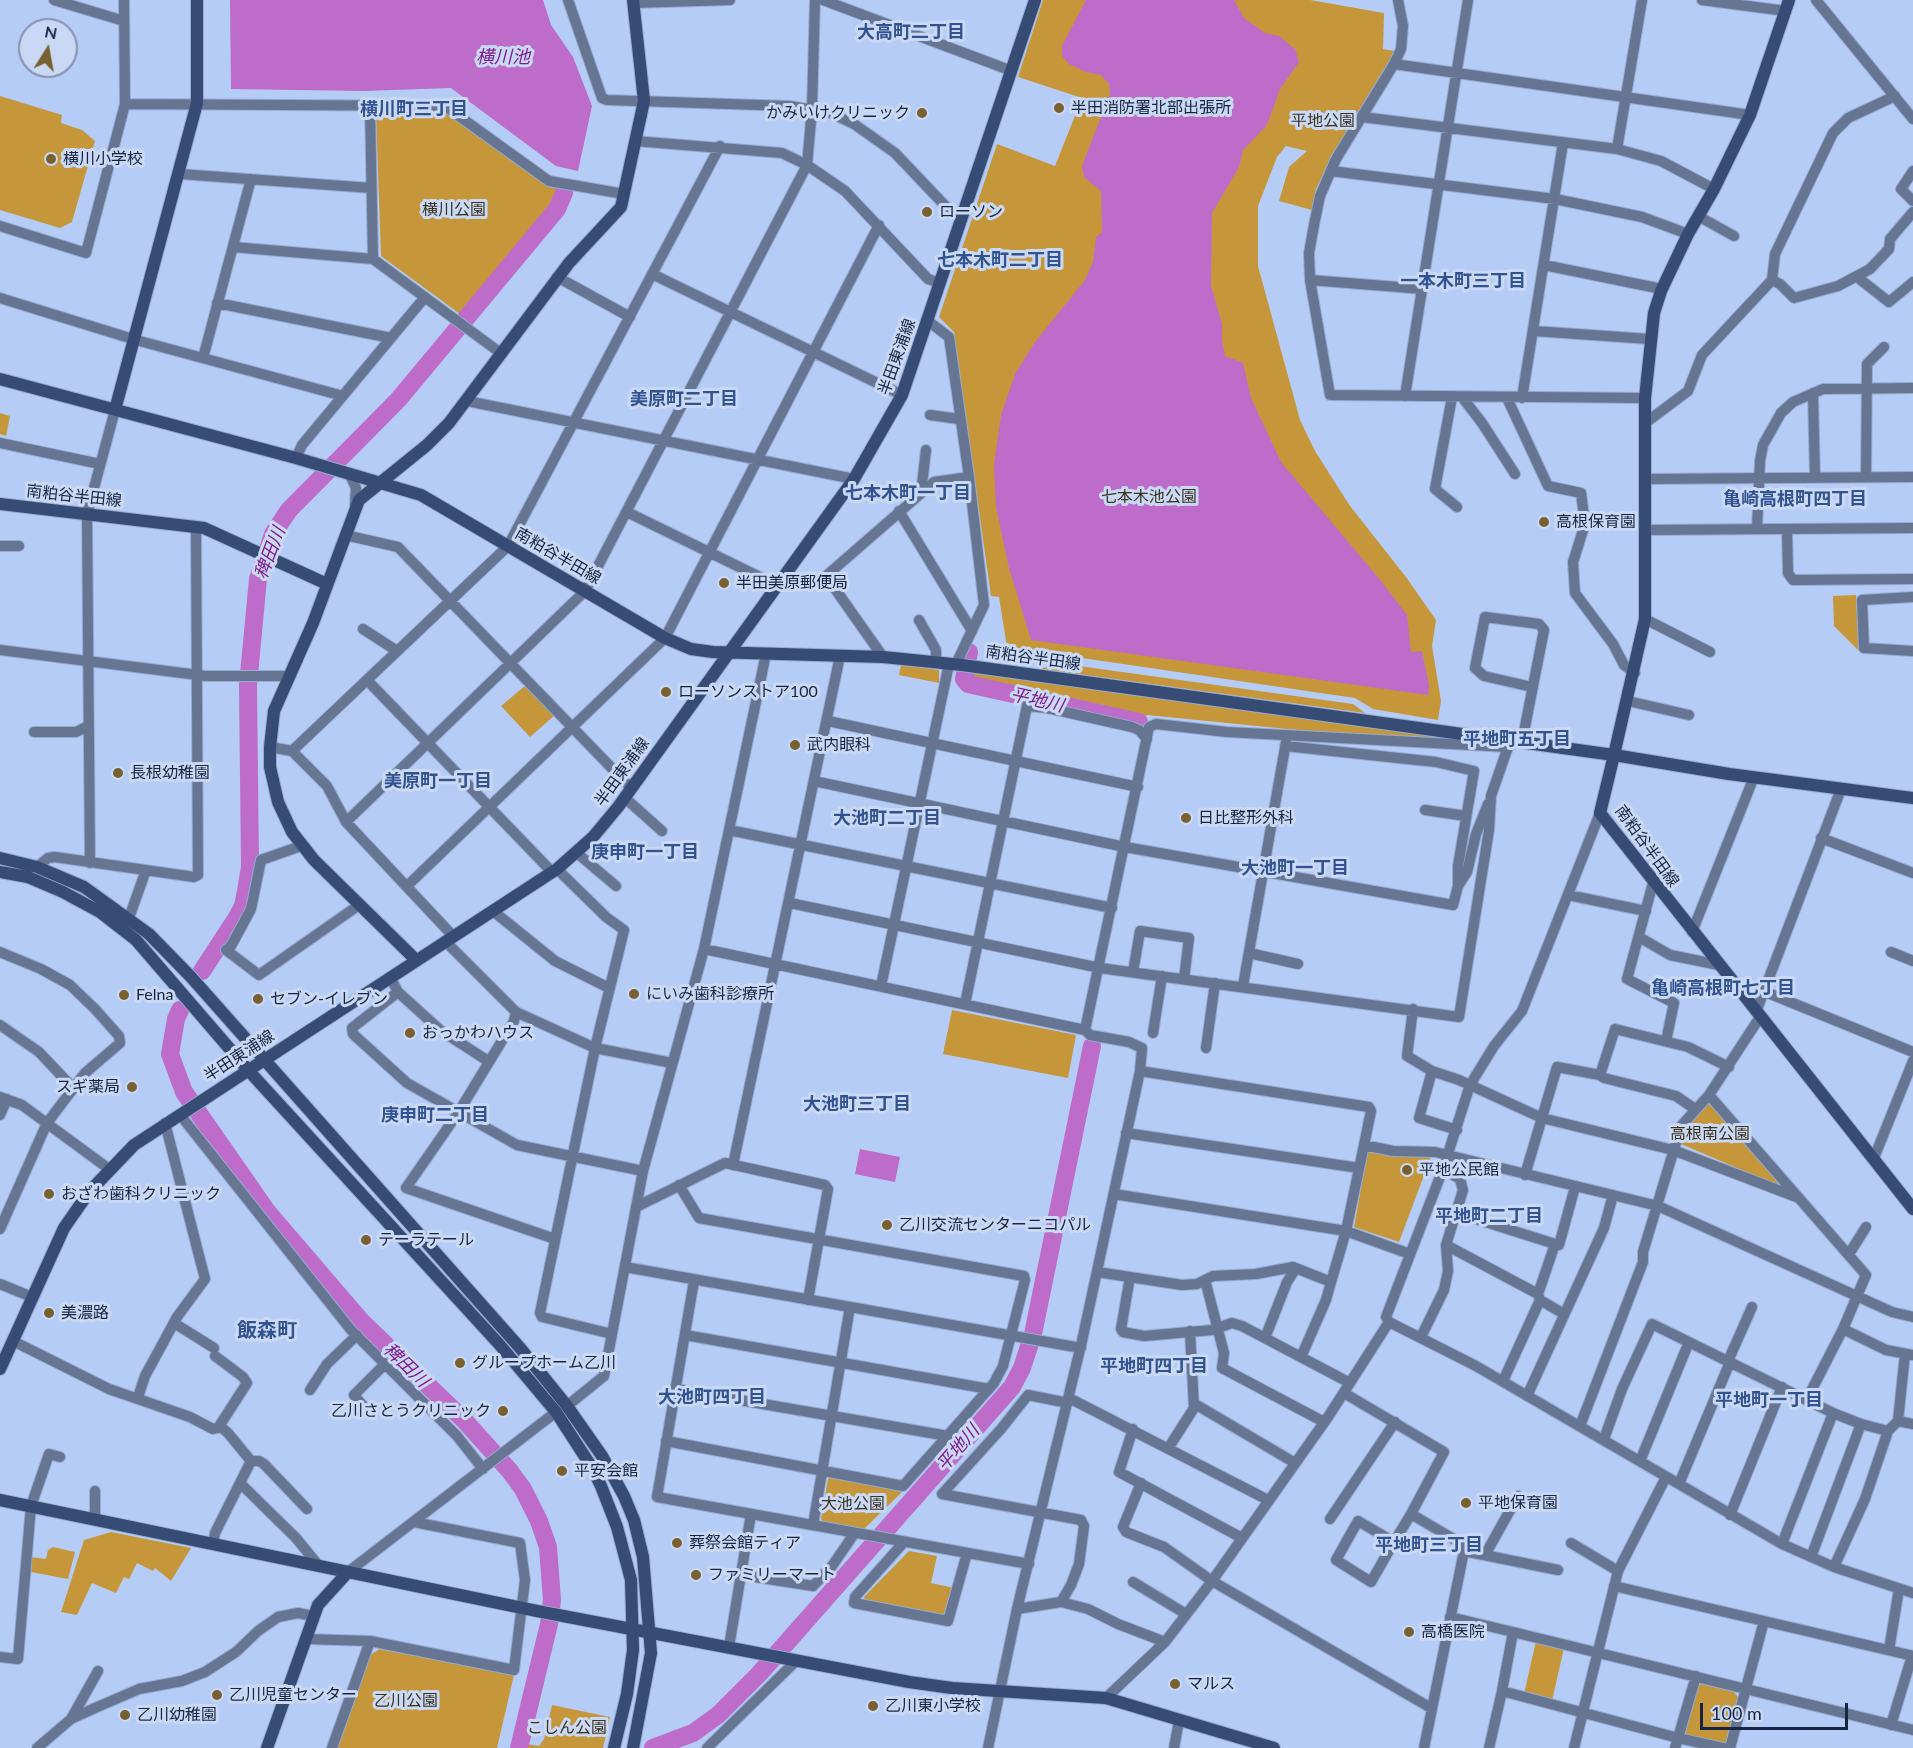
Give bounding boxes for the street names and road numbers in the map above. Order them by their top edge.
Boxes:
street label: 半田東浦線 [874,316,920,398]
street label: 南粕谷半田線 [25,481,123,511]
street label: 南粕谷半田線 [512,524,604,588]
street label: 南粕谷半田線 [984,642,1082,674]
street label: 半田東浦線 [591,734,653,810]
street label: 南粕谷半田線 [1611,802,1683,890]
street label: 半田東浦線 [200,1026,278,1086]

